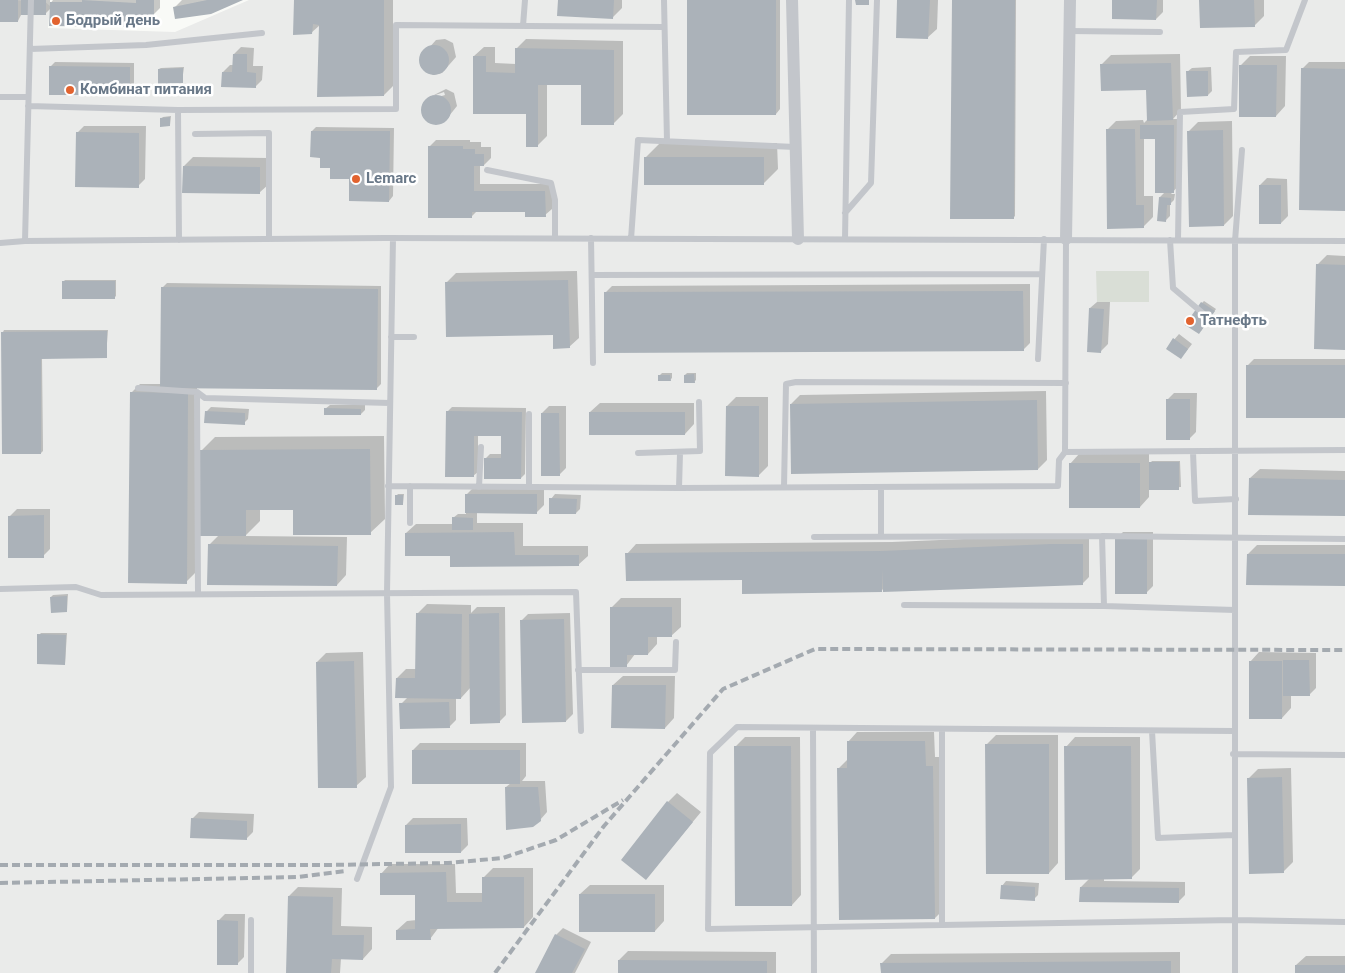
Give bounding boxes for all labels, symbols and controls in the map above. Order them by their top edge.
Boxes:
place label: Бодрый день [66,12,160,30]
marker: Бодрый день [50,15,62,27]
place label: Комбинат питания [80,81,212,99]
marker: Комбинат питания [64,84,76,96]
place label: Lemarc [366,170,416,188]
marker: Lemarc [350,173,362,185]
place label: Татнефть [1200,312,1267,330]
marker: Татнефть [1184,315,1196,327]

